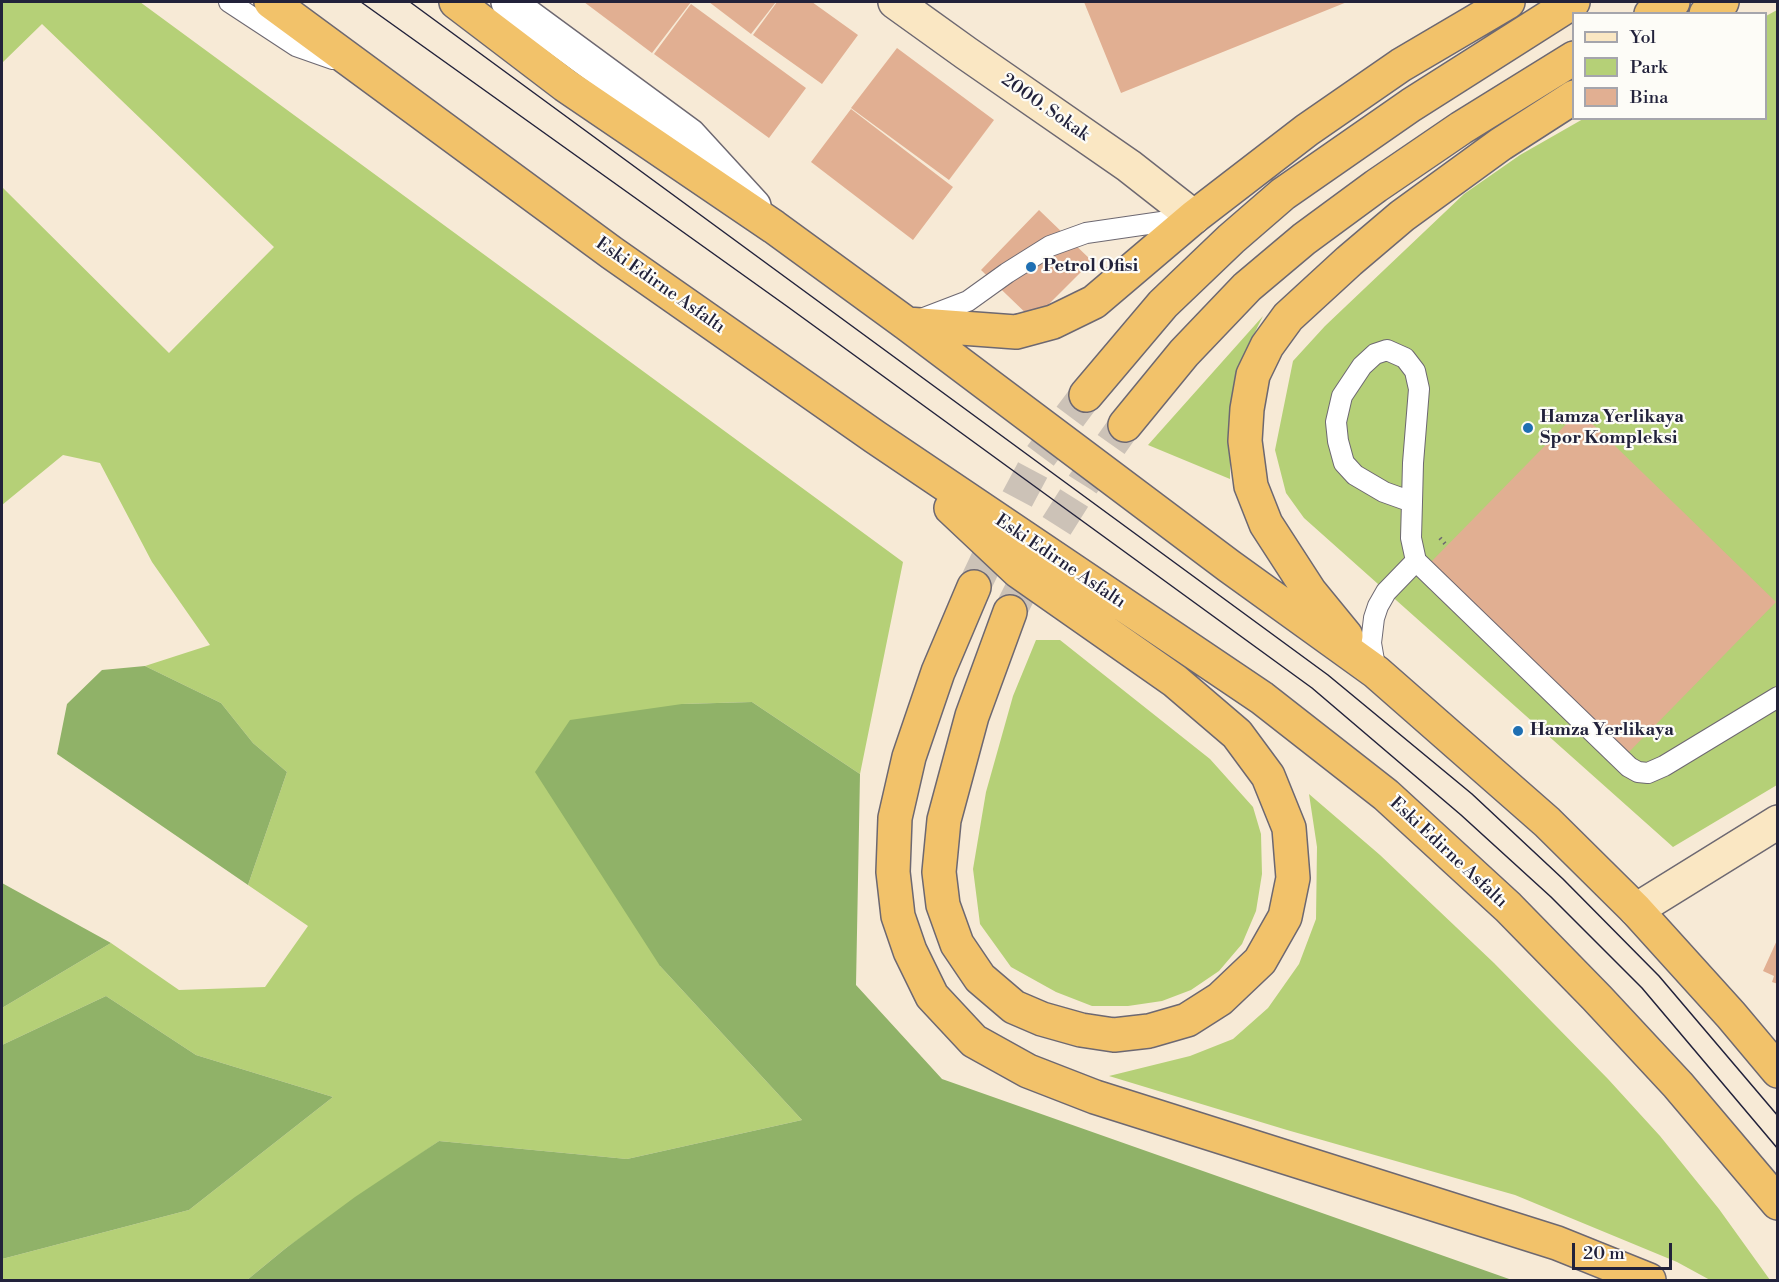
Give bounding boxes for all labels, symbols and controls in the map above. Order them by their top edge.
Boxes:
legend [1572,12,1767,120]
text: Yol [1630,26,1656,49]
text: Park [1630,56,1667,79]
street label: 2000. Sokak [997,70,1093,146]
text: Bina [1630,86,1668,109]
street label: Eski Edirne Asfaltı [591,233,729,339]
place label: Petrol Ofisi [1043,256,1138,278]
marker: Petrol Ofisi [1024,260,1038,274]
place label: Hamza Yerlikaya Spor Kompleksi [1540,407,1684,450]
marker: Hamza Yerlikaya Spor Kompleksi [1521,421,1535,435]
street label: Eski Edirne Asfaltı [991,510,1129,614]
place label: Hamza Yerlikaya [1530,720,1674,742]
marker: Hamza Yerlikaya [1511,724,1525,738]
street label: Eski Edirne Asfaltı [1385,793,1511,913]
scale bar [1575,1231,1676,1269]
text: 20 m [1583,1242,1625,1265]

